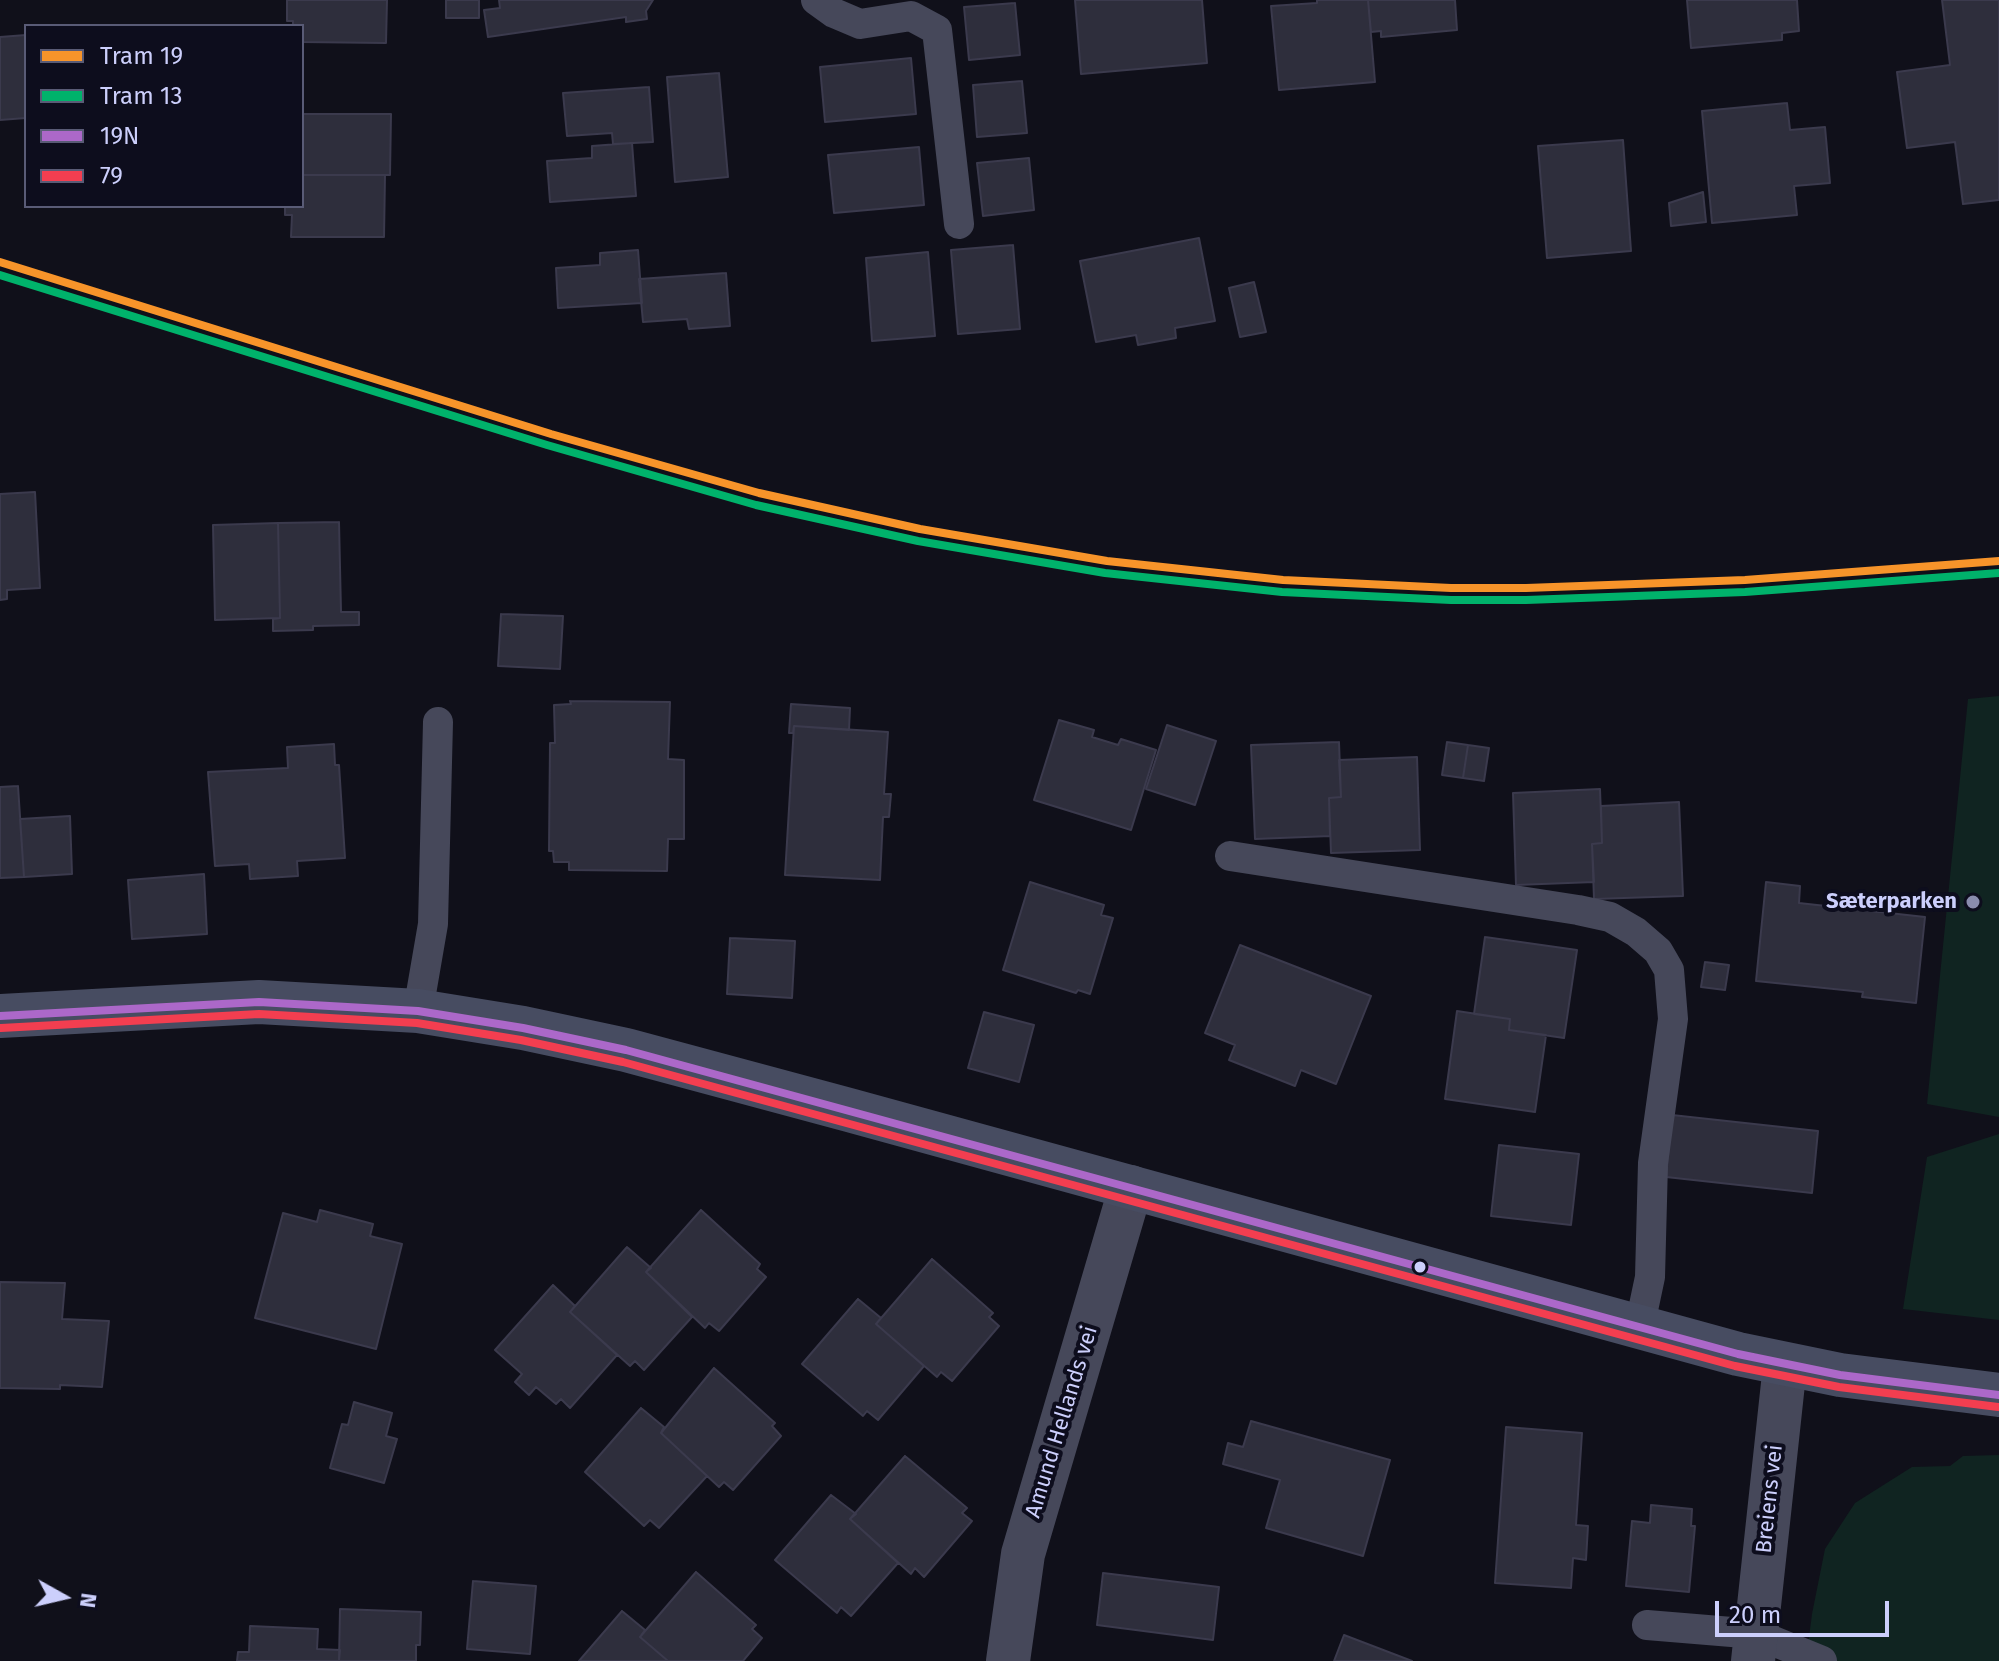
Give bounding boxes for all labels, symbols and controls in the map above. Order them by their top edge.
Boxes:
legend [24,24,304,208]
text: Tram 19 [100,42,183,70]
text: Tram 13 [100,82,182,110]
text: 19N [100,122,139,150]
text: 79 [100,162,123,190]
place label: Sæterparken [1826,889,1957,915]
marker: Sæterparken [1964,893,1982,911]
unlabelled marker [1412,1259,1428,1275]
street label: Amund Hellands vei [1020,1323,1104,1521]
street label: Breiens vei [1751,1443,1789,1555]
north arrow [24,1557,104,1637]
scale bar [1719,1585,1893,1635]
text: N [74,1591,103,1610]
text: 20 m [1729,1601,1781,1629]

